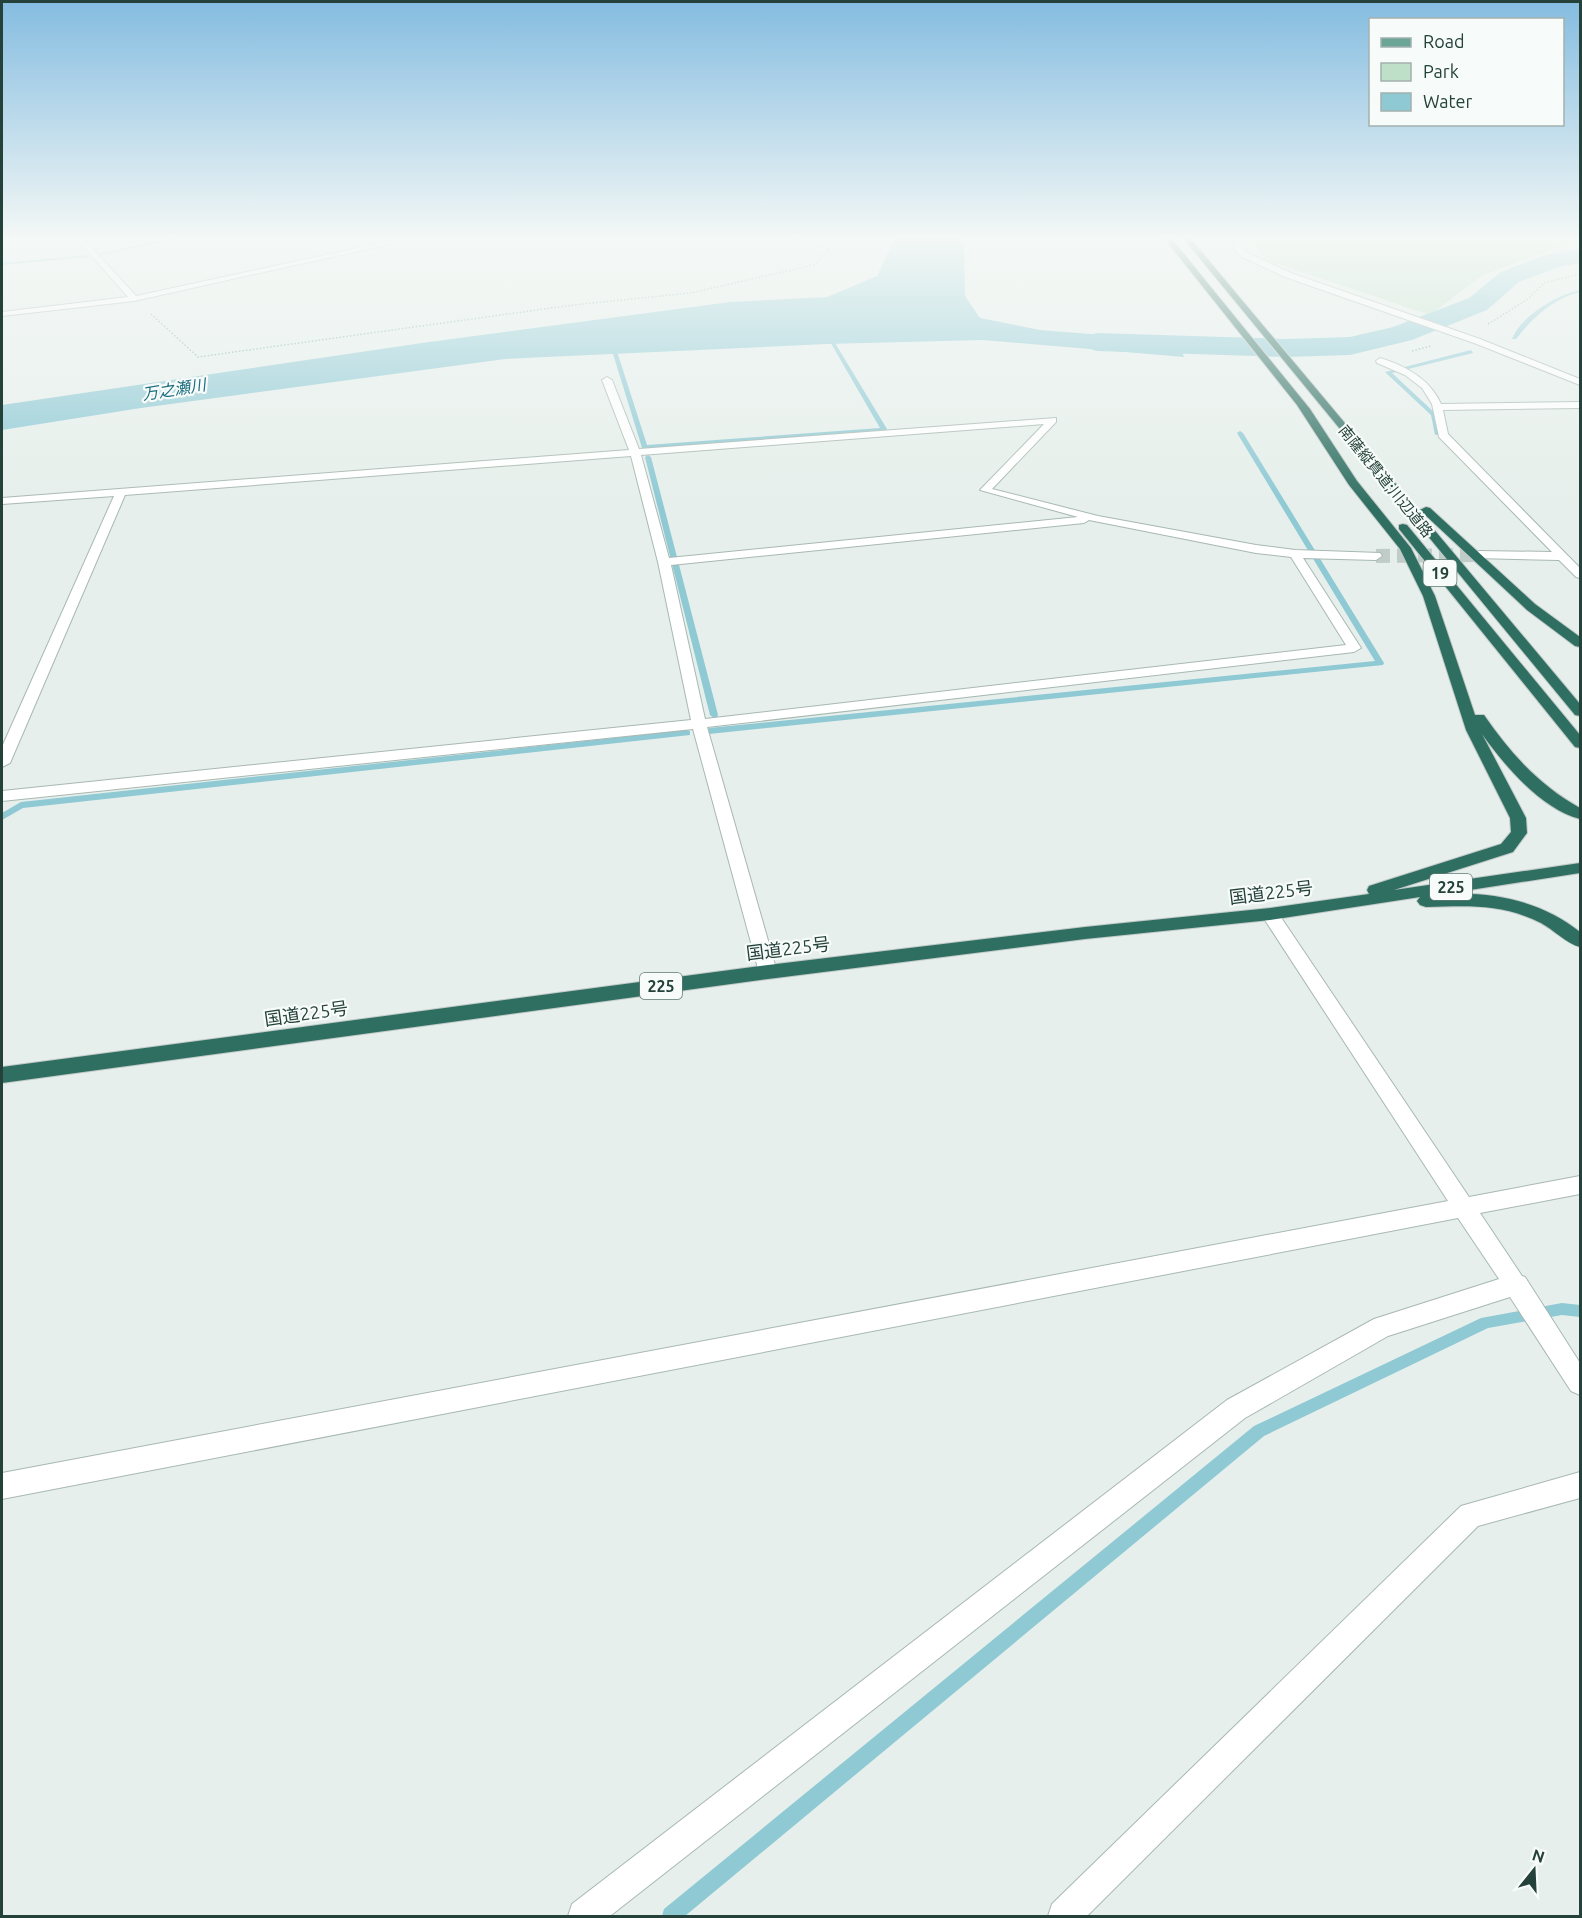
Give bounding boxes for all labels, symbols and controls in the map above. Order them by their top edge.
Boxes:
legend [1369,18,1564,126]
text: Road [1423,31,1465,51]
text: Park [1423,61,1459,81]
text: Water [1423,91,1473,111]
water label: 万之瀬川 [141,375,209,403]
street label: 南薩縦貫道;川辺道路 [1336,422,1436,540]
road number: 19 [1424,560,1456,586]
road number: 225 [1430,874,1472,900]
street label: 国道225号 [1228,877,1314,907]
street label: 国道225号 [745,933,831,963]
road number: 225 [640,973,682,999]
street label: 国道225号 [263,997,349,1029]
north arrow [1504,1840,1564,1900]
text: N [1530,1845,1547,1866]

